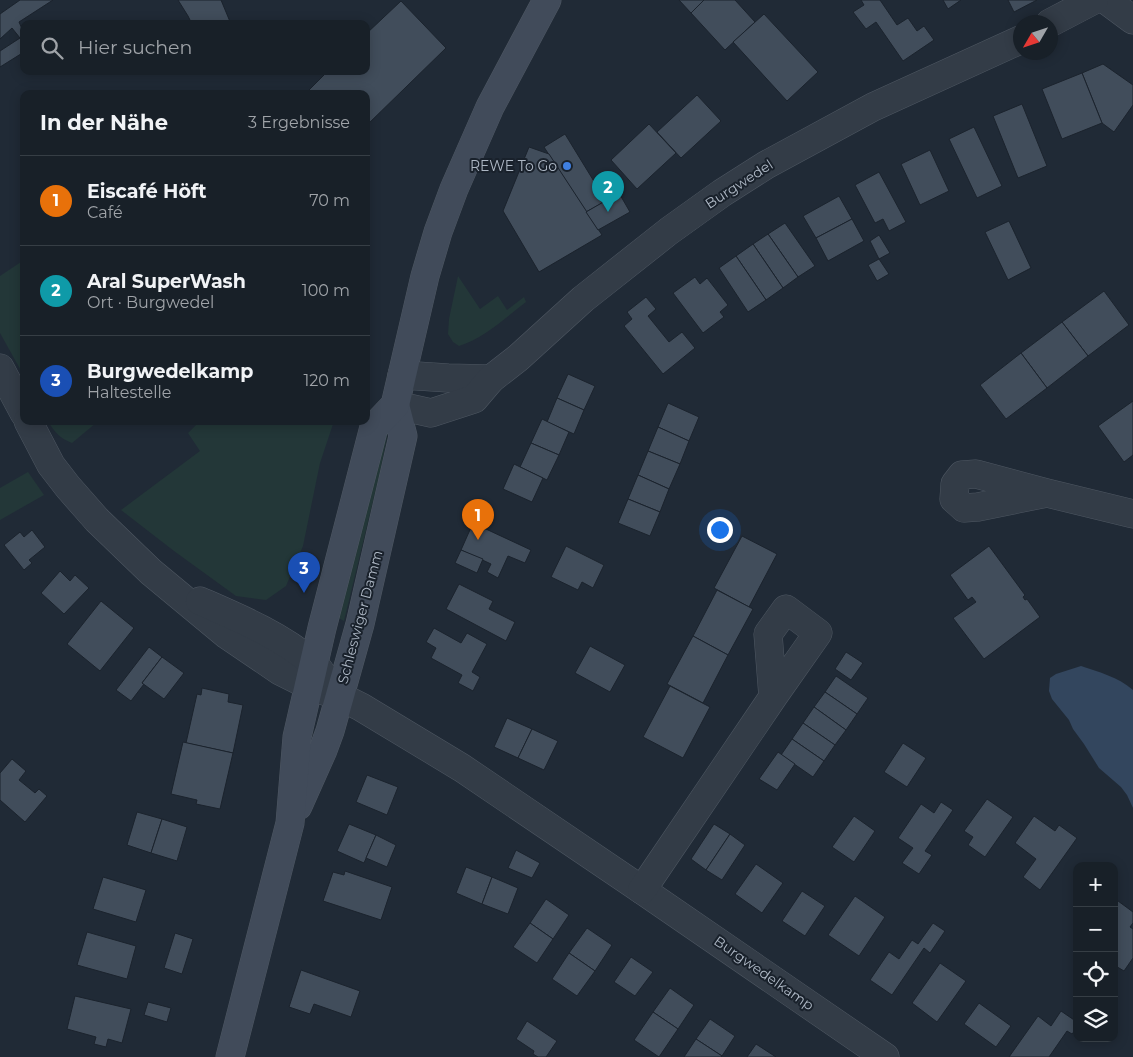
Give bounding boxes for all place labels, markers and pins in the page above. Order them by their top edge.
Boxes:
place label: REWE To Go [470,157,557,175]
marker: REWE To Go [561,160,573,172]
pin: 2 [592,171,624,212]
pin: 1 [462,499,494,540]
pin: 3 [288,552,320,593]

